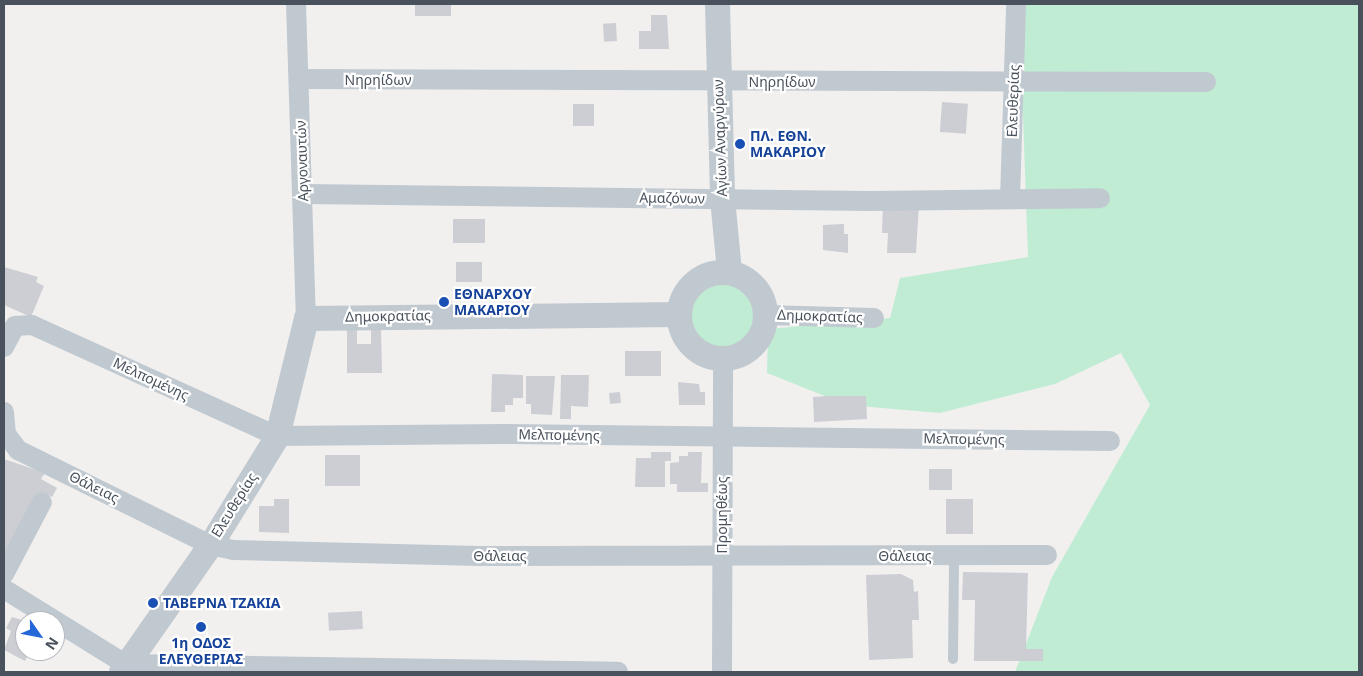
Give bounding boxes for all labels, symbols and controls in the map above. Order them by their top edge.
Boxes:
street label: Ελευθερίας [1003,64,1023,138]
street label: Νηρηίδων [345,72,411,88]
street label: Νηρηίδων [749,74,815,90]
street label: Αγίων Αναργύρων [710,79,730,197]
street label: Αργοναυτών [292,120,312,202]
place label: ΠΛ. ΕΘΝ. ΜΑΚΑΡΙΟΥ [750,128,826,160]
marker: ΠΛ. ΕΘΝ. ΜΑΚΑΡΙΟΥ [734,138,746,150]
street label: Αμαζόνων [639,189,705,207]
place label: ΕΘΝΑΡΧΟΥ ΜΑΚΑΡΙΟΥ [454,286,532,318]
marker: ΕΘΝΑΡΧΟΥ ΜΑΚΑΡΙΟΥ [438,296,450,308]
street label: Δημοκρατίας [777,306,863,326]
street label: Δημοκρατίας [345,307,431,325]
street label: Μελπομένης [111,354,191,404]
street label: Μελπομένης [518,426,600,444]
street label: Μελπομένης [923,430,1005,448]
street label: Θάλειας [66,468,122,506]
street label: Ελευθερίας [208,470,260,540]
street label: Προμηθέως [714,477,730,553]
street label: Θάλειας [473,548,527,564]
street label: Θάλειας [878,548,932,564]
place label: ΤΑΒΕΡΝΑ ΤΖΑΚΙΑ [163,595,280,611]
marker: ΤΑΒΕΡΝΑ ΤΖΑΚΙΑ [147,597,159,609]
north arrow [15,611,65,661]
marker: 1η ΟΔΟΣ ΕΛΕΥΘΕΡΙΑΣ [195,621,207,633]
text: N [41,634,63,654]
place label: 1η ΟΔΟΣ ΕΛΕΥΘΕΡΙΑΣ [159,635,243,668]

